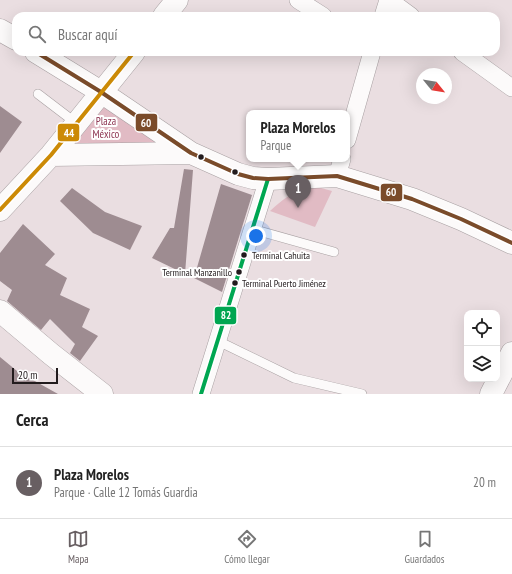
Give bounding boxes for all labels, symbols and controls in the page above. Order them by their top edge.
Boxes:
search box [12,12,500,56]
icon: search [26,23,48,45]
text: Buscar aquí [58,25,118,44]
north arrow [416,68,452,104]
popup [246,110,350,162]
line badge: 60 [135,113,158,132]
park label: Plaza México [93,114,120,141]
text: 60 [141,116,151,130]
text: Plaza Morelos [260,118,336,137]
line badge: 44 [57,123,80,142]
text: 44 [64,126,75,140]
text: Parque [260,137,291,154]
unlabelled marker [196,152,206,162]
unlabelled marker [230,167,240,177]
pin: 1 [285,175,311,208]
line badge: 60 [380,183,403,202]
text: 60 [386,185,396,199]
your location [246,226,266,246]
place label: Terminal Cahuita [252,249,310,262]
marker: Terminal Cahuita [239,250,249,260]
place label: Terminal Manzanillo [162,266,232,279]
marker: Terminal Manzanillo [234,267,244,277]
place label: Terminal Puerto Jiménez [242,277,326,290]
marker: Terminal Puerto Jiménez [230,278,240,288]
line badge: 82 [214,306,237,325]
text: 82 [221,308,231,322]
map controls [464,310,500,382]
button: locate [464,310,500,346]
button: layers [464,346,500,382]
scale bar [12,366,58,385]
text: 20 m [18,368,37,382]
text: Cerca [16,409,49,431]
text: Plaza Morelos [54,465,129,484]
text: 1 [26,474,32,491]
text: 20 m [473,474,496,491]
text: Parque · Calle 12 Tomás Guardia [54,484,198,501]
tab: Mapa [67,528,89,566]
tab: Cómo llegar [224,528,270,566]
tab: Guardados [405,528,445,566]

